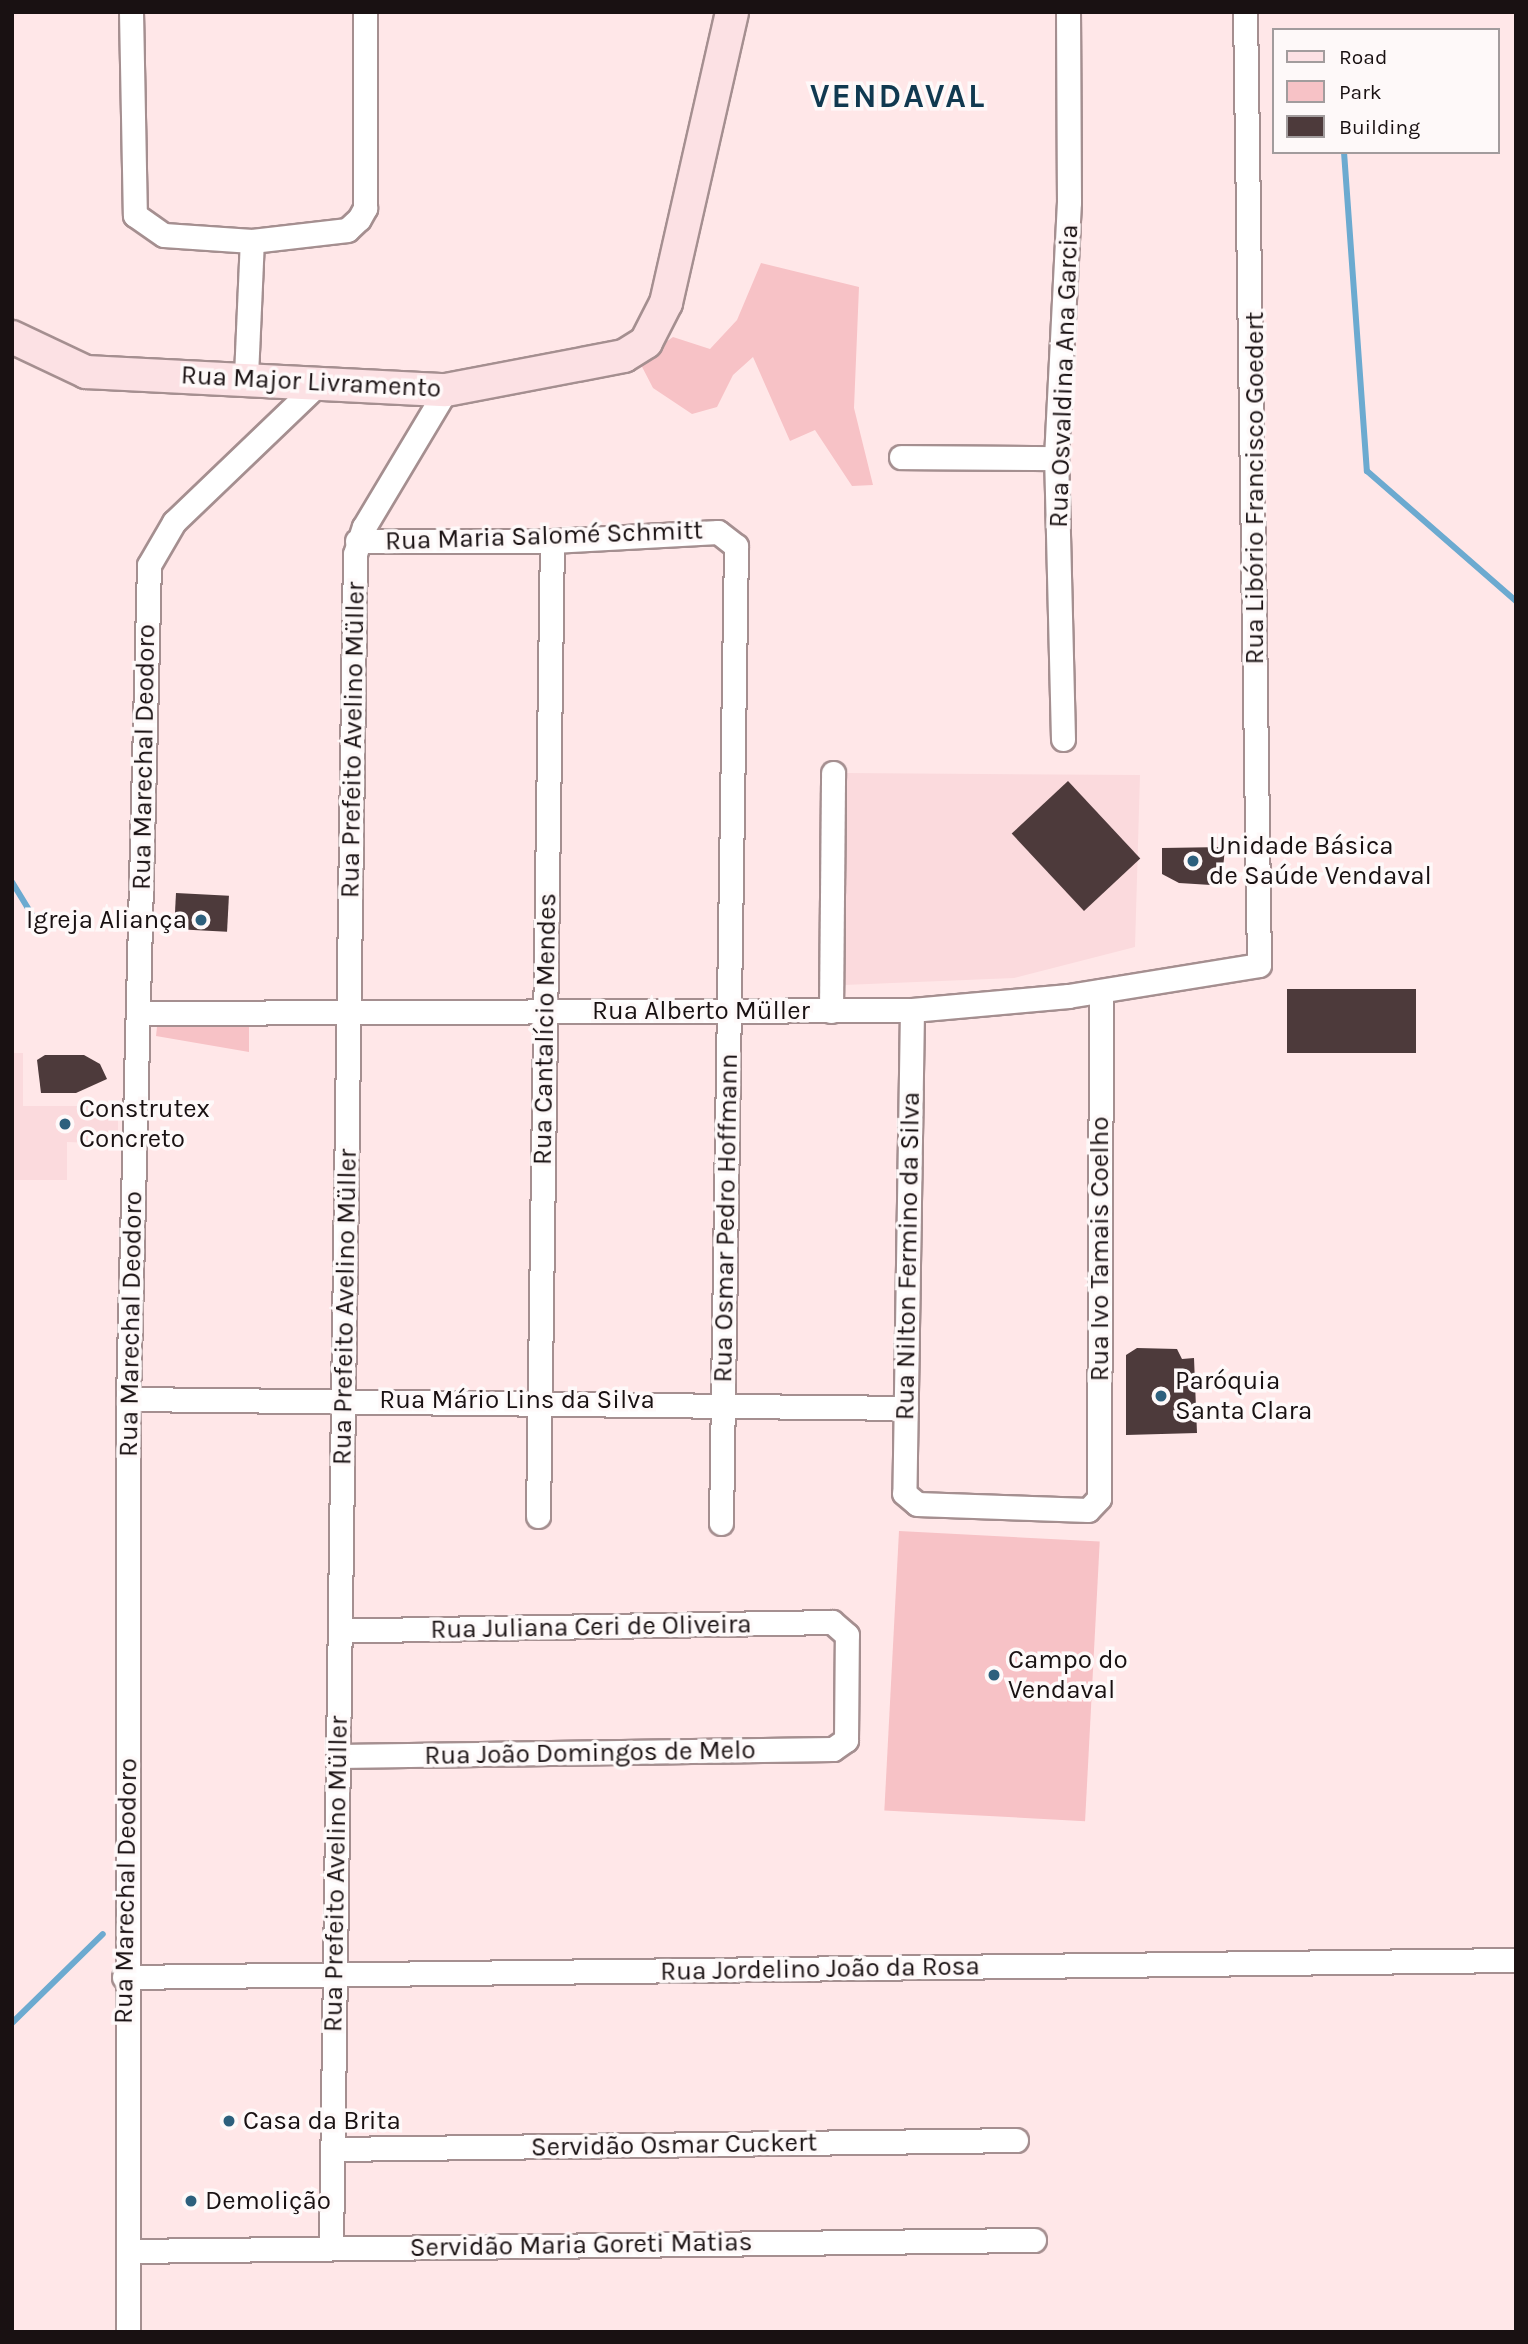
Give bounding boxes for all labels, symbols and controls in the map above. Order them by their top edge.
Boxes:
legend [1272,28,1500,154]
text: Road [1339,45,1387,69]
district label: VENDAVAL [811,77,985,117]
text: Park [1339,80,1382,104]
text: Building [1339,115,1420,139]
street label: Rua Osvaldina Ana Garcia [1043,224,1085,528]
street label: Rua Libório Francisco Goedert [1239,311,1271,665]
street label: Rua Major Livramento [180,360,442,404]
street label: Rua Maria Salomé Schmitt [385,515,703,557]
street label: Rua Prefeito Avelino Müller [335,582,371,898]
street label: Rua Marechal Deodoro [126,624,162,890]
place label: Unidade Básica de Saúde Vendaval [1209,830,1432,892]
marker: Unidade Básica de Saúde Vendaval [1183,851,1203,871]
street label: Rua Cantalício Mendes [527,893,563,1165]
place label: Igreja Aliança [26,904,187,936]
marker: Igreja Aliança [193,912,209,928]
street label: Rua Alberto Müller [592,995,810,1027]
street label: Rua Osmar Pedro Hoffmann [708,1053,744,1383]
street label: Rua Nilton Fermino da Silva [890,1091,926,1421]
place label: Construtex Concreto [79,1093,210,1154]
marker: Construtex Concreto [57,1116,73,1132]
street label: Rua Ivo Tamais Coelho [1084,1117,1116,1381]
street label: Rua Prefeito Avelino Müller [327,1149,363,1465]
street label: Rua Marechal Deodoro [113,1191,149,1457]
place label: Paróquia Santa Clara [1175,1365,1312,1426]
street label: Rua Mário Lins da Silva [379,1384,655,1416]
marker: Paróquia Santa Clara [1153,1388,1169,1404]
street label: Rua Juliana Ceri de Oliveira [430,1609,752,1645]
place label: Campo do Vendaval [1008,1644,1128,1706]
marker: Campo do Vendaval [986,1667,1002,1683]
street label: Rua Prefeito Avelino Müller [318,1716,354,2032]
street label: Rua João Domingos de Melo [424,1735,756,1771]
street label: Rua Marechal Deodoro [108,1758,144,2024]
street label: Rua Jordelino João da Rosa [660,1951,980,1987]
place label: Casa da Brita [243,2105,401,2137]
marker: Casa da Brita [221,2113,237,2129]
street label: Servidão Osmar Cuckert [531,2127,817,2163]
place label: Demolição [205,2185,331,2217]
marker: Demolição [183,2193,199,2209]
street label: Servidão Maria Goreti Matias [409,2226,753,2264]

